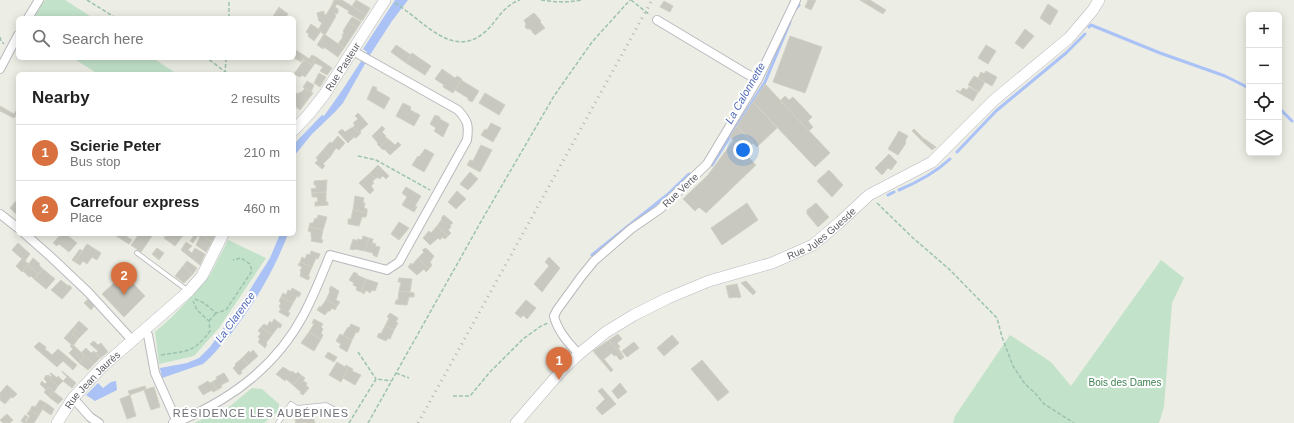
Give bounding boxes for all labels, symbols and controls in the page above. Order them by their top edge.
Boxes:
map controls [1246,12,1282,156]
button: + [1246,12,1282,48]
search box [16,16,296,60]
icon: search [30,27,52,49]
text: Search here [62,30,144,47]
street label: Rue Pasteur [323,40,363,93]
button: − [1246,48,1282,84]
water label: La Calonnette [723,60,767,126]
button: locate [1246,84,1282,120]
text: Nearby [32,88,90,107]
text: 2 results [231,91,280,106]
button: layers [1246,120,1282,156]
text: Scierie Peter [70,137,161,154]
your location [733,140,753,160]
text: 1 [41,145,49,160]
text: 210 m [244,145,280,160]
text: Bus stop [70,154,121,169]
street label: Rue Verte [660,171,701,210]
text: Carrefour express [70,193,199,210]
text: 2 [41,201,49,216]
text: 460 m [244,201,280,216]
street label: Rue Jules Guesde [785,205,858,262]
text: Place [70,210,103,225]
pin: 2 [111,262,137,295]
water label: La Clarence [213,289,257,345]
pin: 1 [546,347,572,380]
street label: Rue Jean Jaurès [63,349,122,411]
park label: Bois des Dames [1089,377,1161,388]
district label: RÉSIDENCE LES AUBÉPINES [173,407,349,419]

